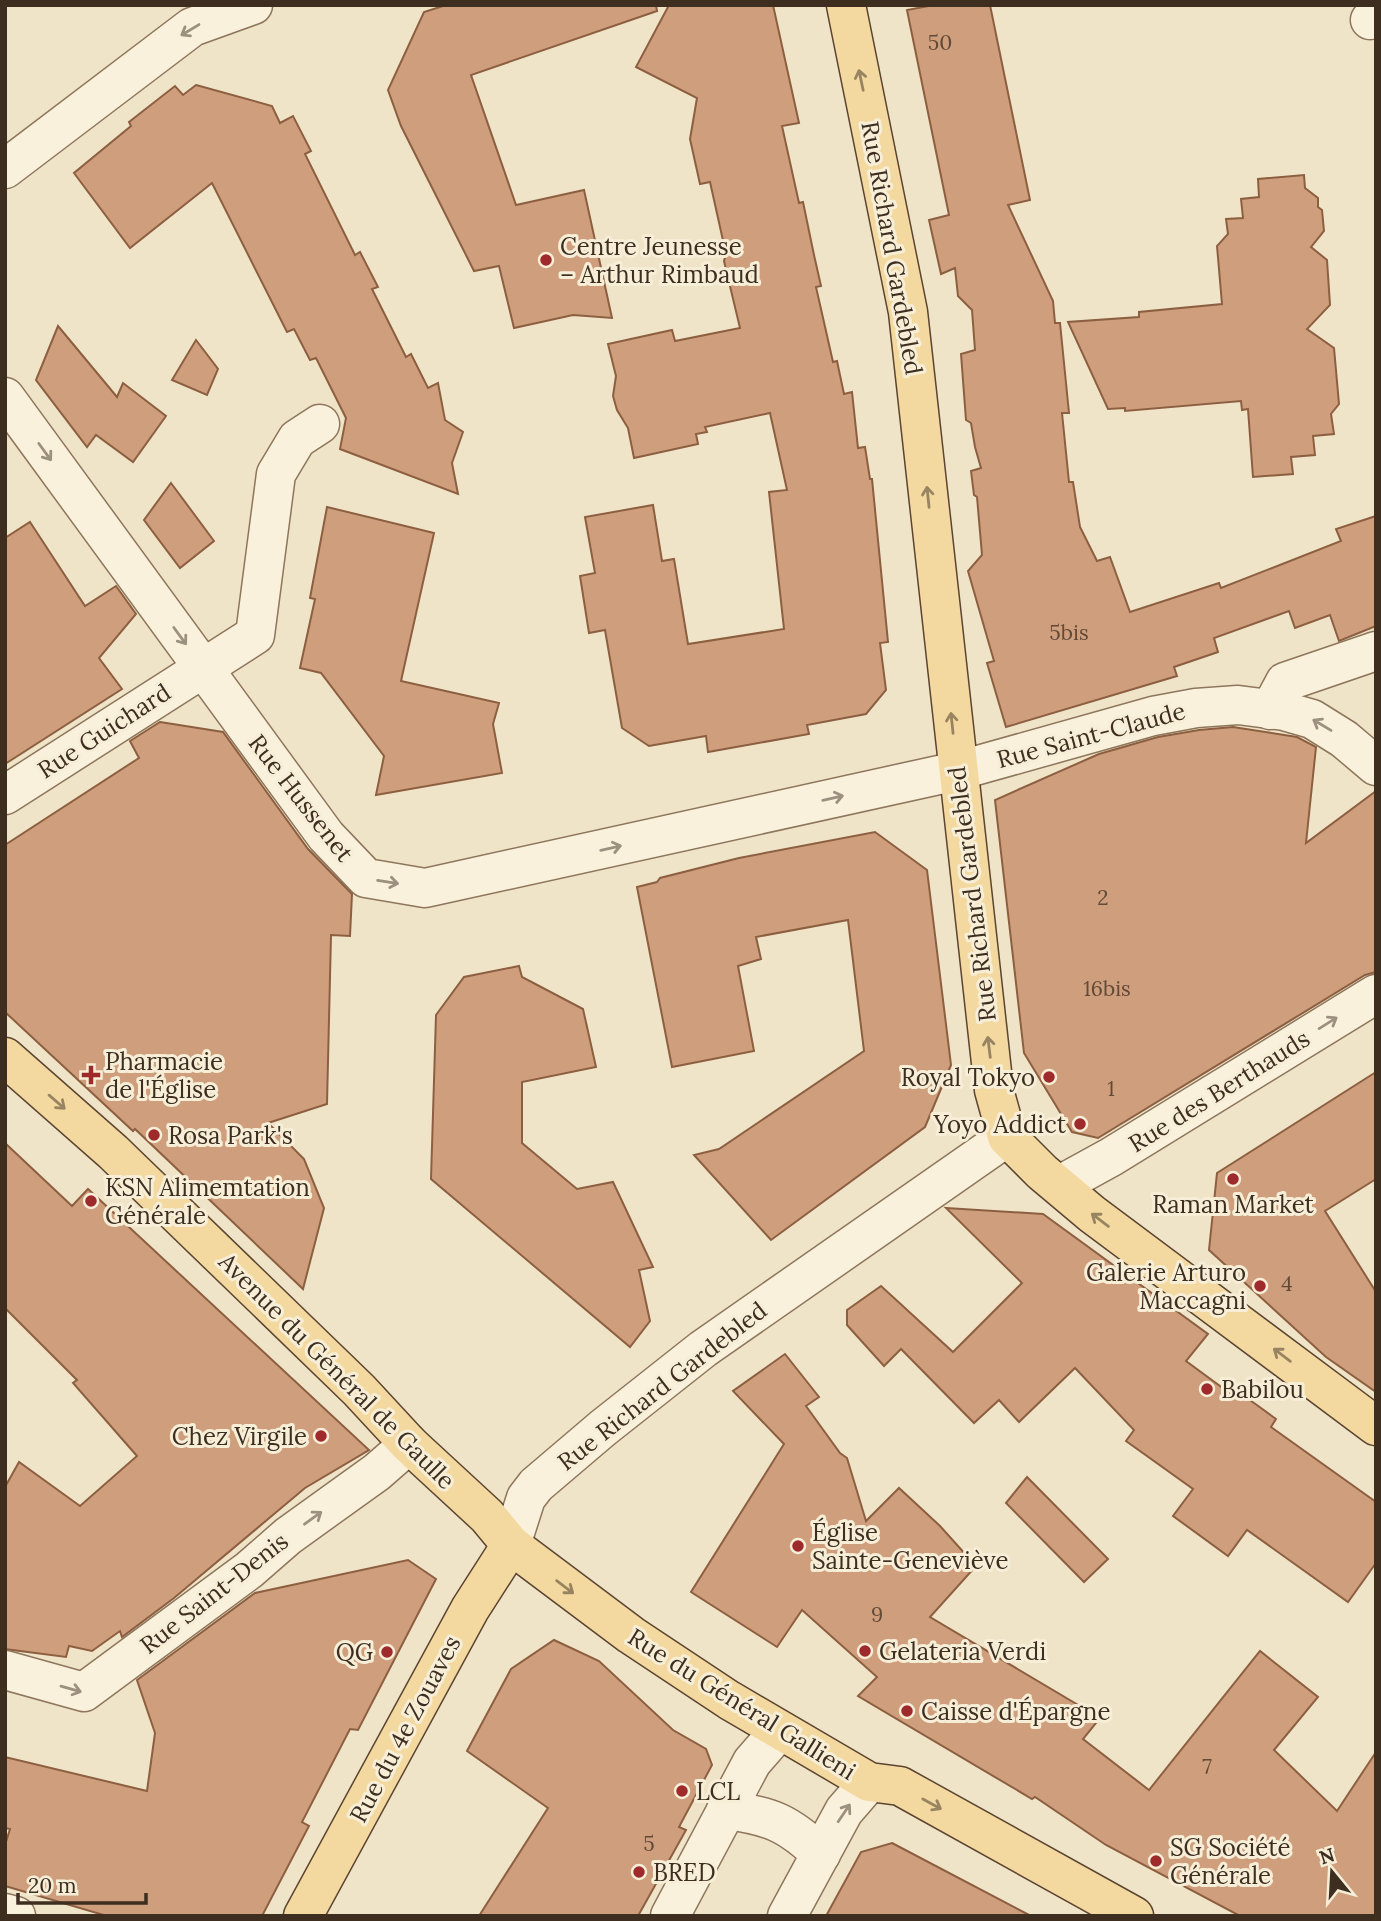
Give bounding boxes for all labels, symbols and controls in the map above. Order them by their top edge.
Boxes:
one-way arrow [180,24,200,38]
house number: 50 [928,29,952,56]
one-way arrow [853,69,867,92]
street label: Rue Richard Gardebled [854,119,930,377]
place label: Centre Jeunesse – Arthur Rimbaud [560,231,759,290]
marker: Centre Jeunesse – Arthur Rimbaud [538,252,554,268]
one-way arrow [38,442,53,461]
one-way arrow [921,486,934,509]
house number: 5bis [1049,619,1089,646]
one-way arrow [172,626,187,645]
street label: Rue Guichard [32,677,176,785]
street label: Rue Saint-Claude [993,695,1189,775]
one-way arrow [946,713,959,735]
one-way arrow [1312,718,1332,732]
street label: Rue Hussenet [242,728,361,868]
street label: Rue Richard Gardebled [941,765,1003,1023]
one-way arrow [821,790,844,804]
one-way arrow [599,841,622,854]
one-way arrow [376,876,399,889]
house number: 2 [1097,884,1109,911]
house number: 16bis [1083,975,1131,1002]
one-way arrow [1318,1016,1338,1030]
street label: Rue des Berthauds [1123,1023,1315,1159]
one-way arrow [983,1036,996,1059]
place label: Pharmacie de l'Église [105,1046,223,1105]
place label: Royal Tokyo [901,1062,1035,1093]
marker: Pharmacie de l'Église [83,1067,99,1083]
marker: Royal Tokyo [1041,1069,1057,1085]
house number: 1 [1107,1075,1115,1102]
one-way arrow [47,1094,65,1110]
place label: Yoyo Addict [932,1109,1067,1140]
marker: Yoyo Addict [1072,1116,1088,1132]
place label: Rosa Park's [168,1120,293,1151]
marker: Rosa Park's [146,1127,162,1143]
marker: Raman Market [1225,1171,1241,1187]
place label: KSN Alimemtation Générale [105,1172,310,1231]
place label: Raman Market [1152,1189,1315,1220]
marker: KSN Alimemtation Générale [83,1193,99,1209]
one-way arrow [1091,1212,1110,1227]
street label: Avenue du Général de Gaulle [212,1246,462,1496]
place label: Galerie Arturo Maccagni [1086,1257,1246,1316]
house number: 4 [1281,1270,1293,1297]
marker: Galerie Arturo Maccagni [1252,1278,1268,1294]
street label: Rue Richard Gardebled [551,1295,773,1477]
one-way arrow [1274,1348,1292,1363]
place label: Babilou [1221,1374,1304,1405]
marker: Babilou [1199,1381,1215,1397]
place label: Chez Virgile [172,1421,307,1452]
marker: Chez Virgile [313,1428,329,1444]
one-way arrow [303,1511,322,1525]
place label: Église Sainte-Geneviève [812,1517,1009,1576]
street label: Rue Saint-Denis [134,1525,294,1661]
marker: Église Sainte-Geneviève [790,1538,806,1554]
one-way arrow [556,1579,574,1594]
house number: 9 [871,1601,883,1628]
street label: Rue du Général Gallieni [622,1621,862,1787]
street label: Rue du 4e Zouaves [343,1630,467,1828]
place label: Gelateria Verdi [879,1636,1046,1667]
place label: QG [336,1637,373,1668]
marker: Gelateria Verdi [857,1643,873,1659]
marker: QG [379,1644,395,1660]
one-way arrow [60,1683,82,1696]
place label: Caisse d'Épargne [921,1696,1110,1727]
marker: Caisse d'Épargne [899,1703,915,1719]
house number: 7 [1202,1753,1212,1780]
place label: LCL [696,1776,740,1807]
marker: LCL [674,1783,690,1799]
one-way arrow [922,1797,942,1811]
one-way arrow [837,1804,851,1823]
house number: 5 [643,1830,655,1857]
place label: SG Société Générale [1170,1832,1290,1891]
north arrow [1297,1837,1367,1907]
text: N [1316,1842,1338,1870]
marker: SG Société Générale [1148,1853,1164,1869]
place label: BRED [653,1857,716,1888]
scale bar [18,1862,145,1906]
marker: BRED [631,1864,647,1880]
text: 20 m [28,1872,77,1899]

